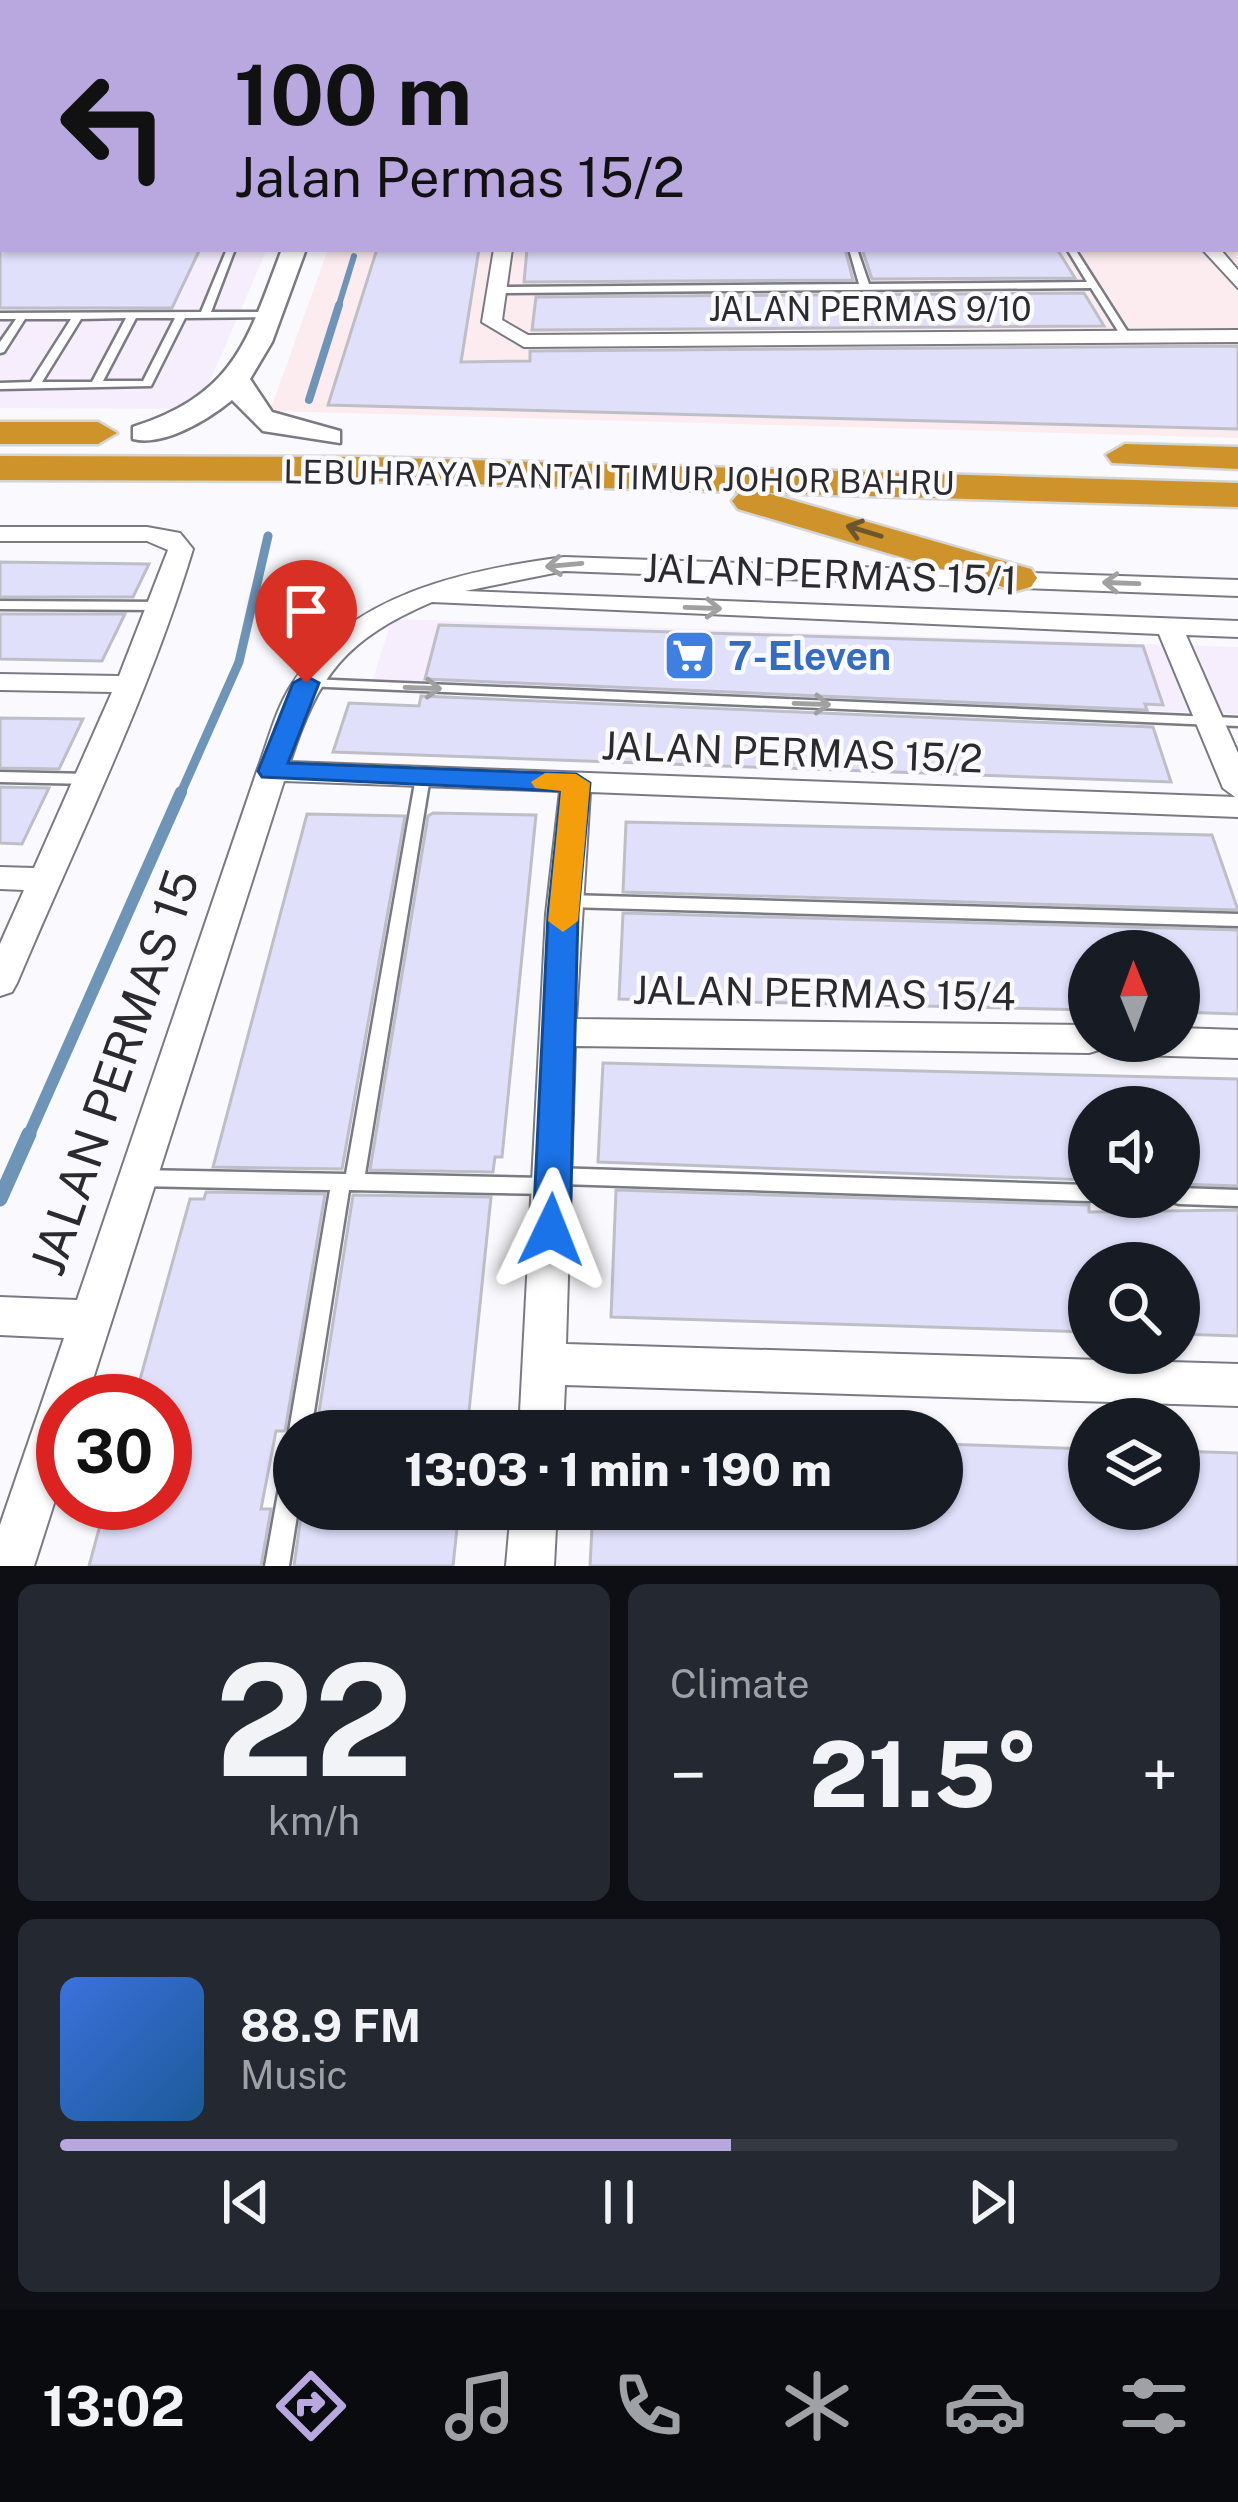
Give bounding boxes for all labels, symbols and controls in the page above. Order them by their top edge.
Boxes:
text: 100 m [234,45,472,144]
icon: left [36,48,192,204]
text: Jalan Permas 15/2 [234,146,685,209]
street label: JALAN PERMAS 9/10 [708,290,1032,328]
street label: LEBUHRAYA PANTAI TIMUR JOHOR BAHRU [283,452,955,502]
one-way arrow [846,519,884,541]
street label: JALAN PERMAS 15/1 [642,544,1018,604]
one-way arrow [545,554,584,577]
pin [255,560,357,683]
one-way arrow [1102,571,1141,594]
icon: arrive [273,578,339,644]
one-way arrow [683,597,722,620]
supermarket icon: 7-Eleven [661,628,717,684]
place label: 7-Eleven [728,633,891,679]
one-way arrow [403,677,442,700]
one-way arrow [792,693,831,716]
street label: JALAN PERMAS 15/2 [600,722,984,782]
street label: JALAN PERMAS 15 [18,862,210,1282]
north arrow [1068,930,1200,1062]
map controls [1068,930,1200,1530]
street label: JALAN PERMAS 15/4 [632,967,1016,1019]
button: sound [1068,1086,1200,1218]
position arrow [488,1167,614,1293]
button: search [1068,1242,1200,1374]
speed limit sign: 30 [36,1374,192,1530]
button: layers [1068,1398,1200,1530]
text: 13:03 · 1 min · 190 m [404,1443,832,1496]
text: 22 [215,1628,413,1811]
text: Climate [670,1661,810,1707]
text: 21.5° [809,1721,1039,1827]
text: − [670,1736,707,1814]
text: + [1141,1736,1178,1814]
text: km/h [268,1798,360,1844]
text: 88.9 FM [240,1999,421,2052]
text: Music [240,2052,348,2098]
icon: previous [213,2169,279,2235]
icon: pause [586,2169,652,2235]
icon: next [959,2169,1025,2235]
icon: directions [269,2364,353,2448]
icon: music [438,2364,522,2448]
icon: phone [606,2364,690,2448]
icon: climate [775,2364,859,2448]
icon: car [943,2364,1027,2448]
icon: filters [1112,2364,1196,2448]
text: 13:02 [42,2375,185,2438]

